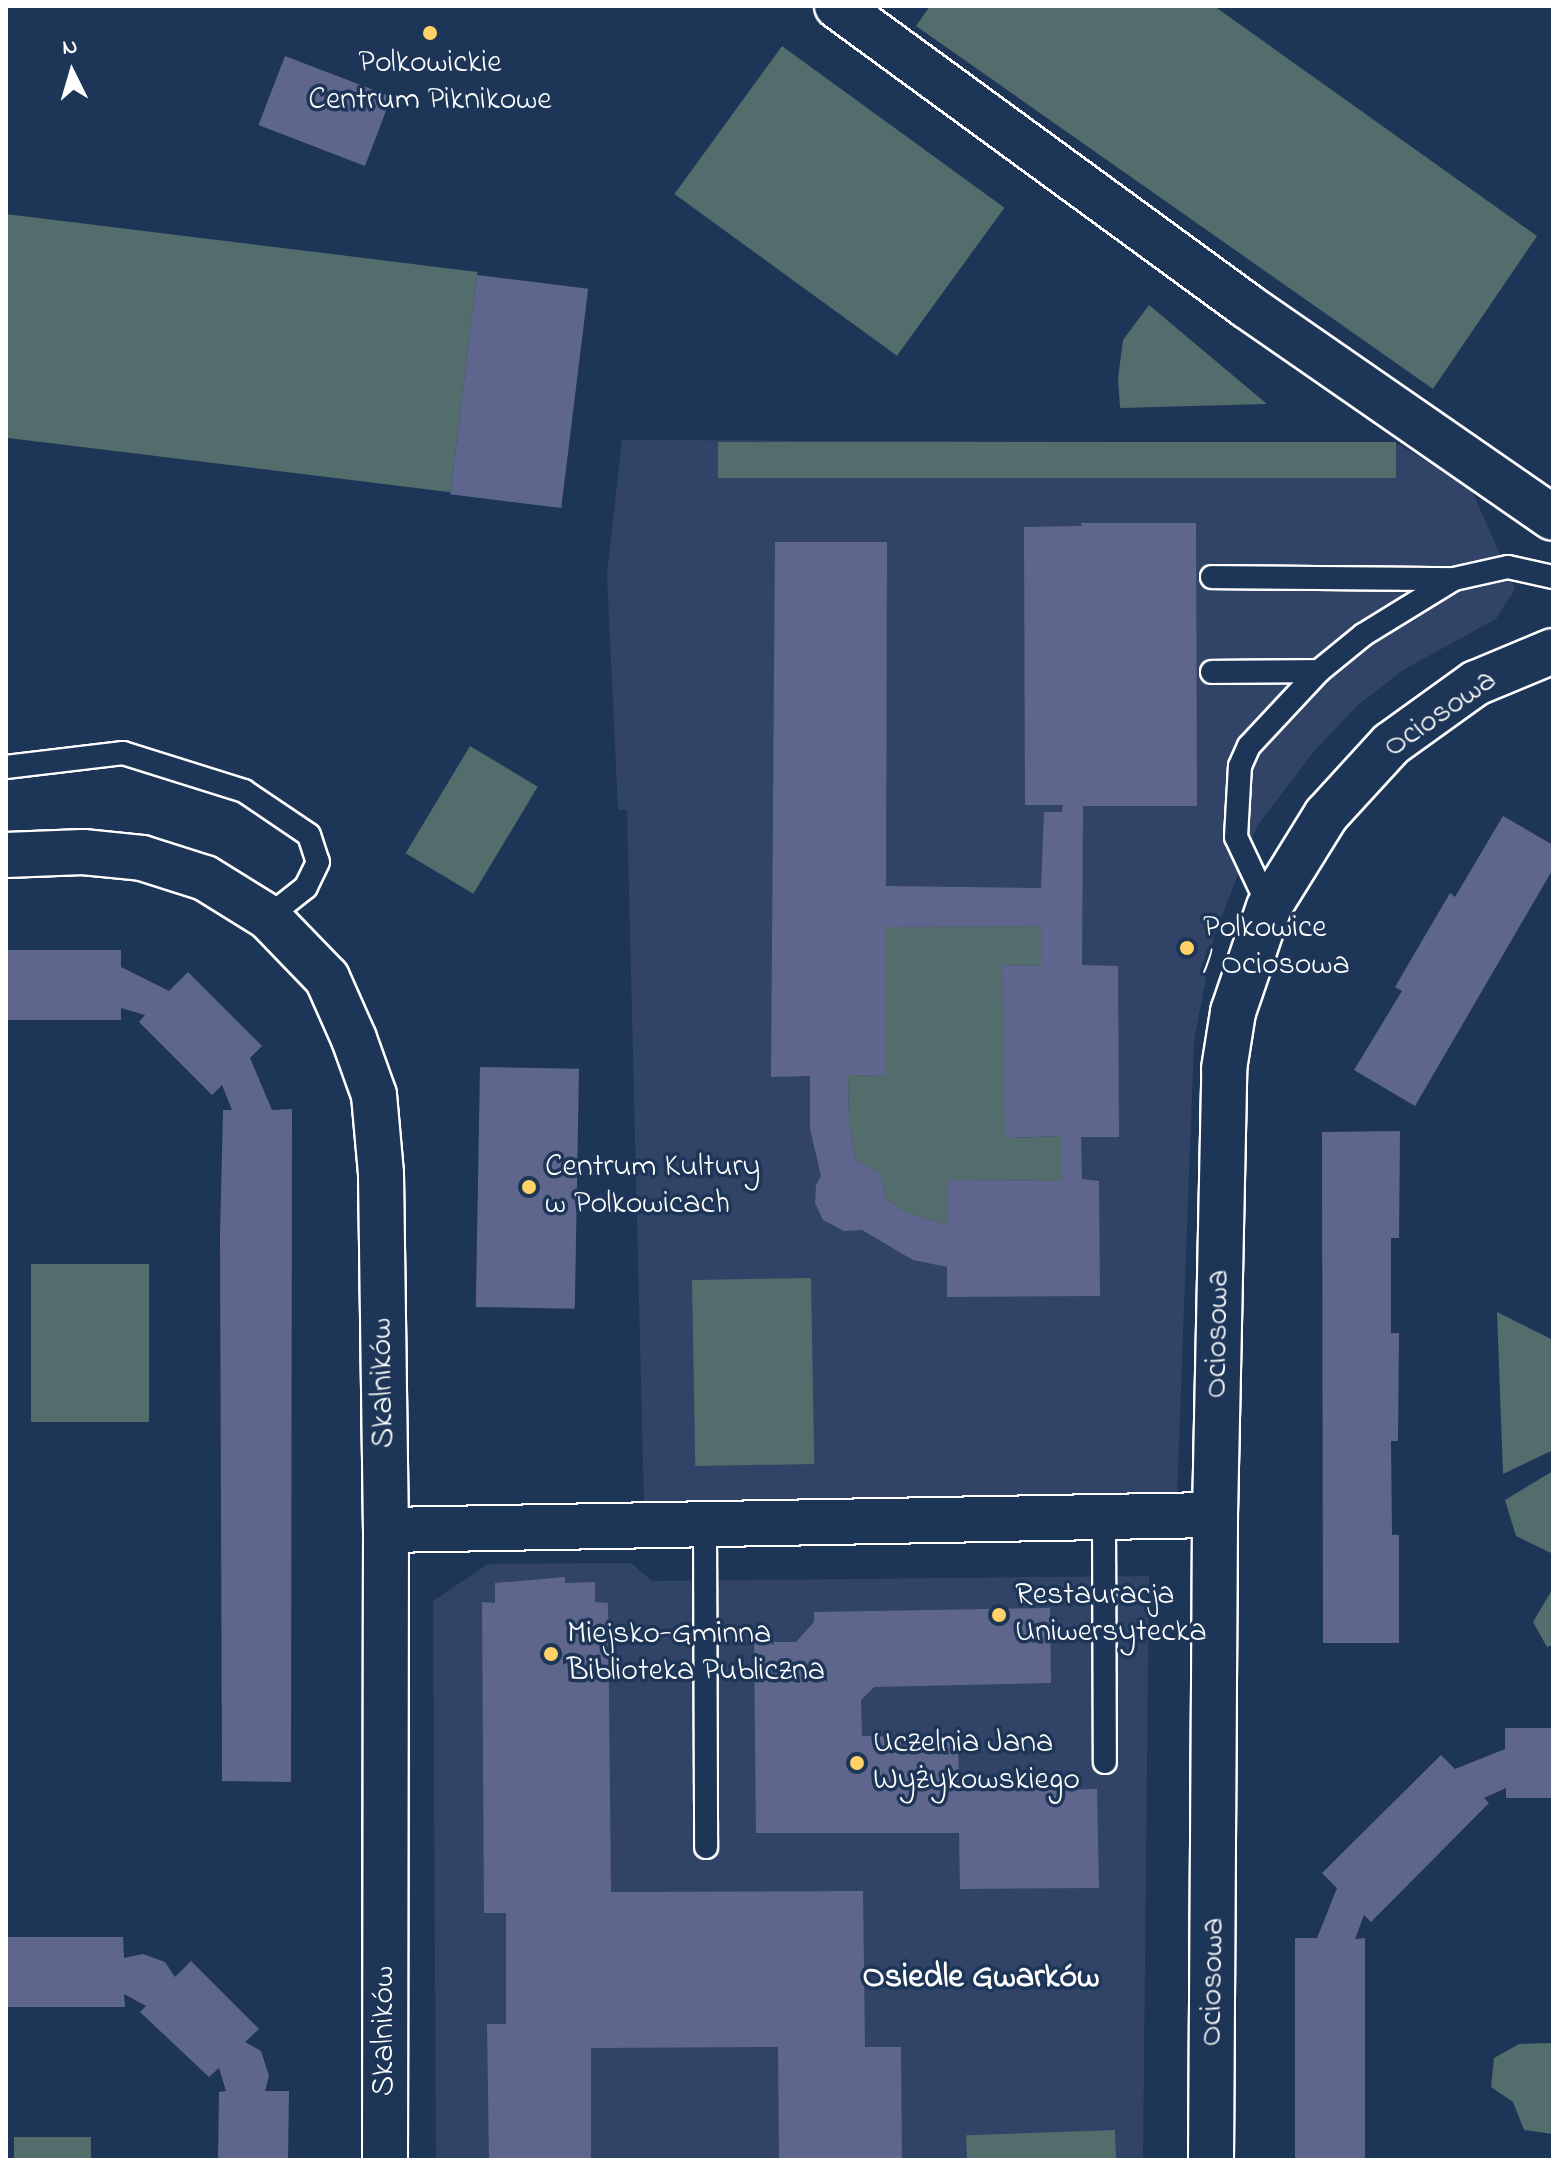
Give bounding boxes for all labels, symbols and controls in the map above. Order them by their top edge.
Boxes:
marker: Polkowickie Centrum Piknikowe [421,24,439,42]
north arrow [32,32,112,112]
text: N [61,32,79,65]
place label: Polkowickie Centrum Piknikowe [308,46,552,121]
street label: Ociosowa [1377,662,1505,768]
place label: Polkowice / Ociosowa [1203,911,1350,986]
marker: Polkowice / Ociosowa [1178,939,1196,957]
place label: Centrum Kultury w Polkowicach [545,1150,760,1225]
marker: Centrum Kultury w Polkowicach [520,1178,538,1196]
street label: Ociosowa [1199,1269,1239,1399]
street label: Skalników [364,1317,404,1449]
place label: Restauracja Uniwersytecka [1015,1578,1207,1653]
marker: Restauracja Uniwersytecka [990,1606,1008,1624]
place label: Miejsko-Gminna Biblioteka Publiczna [567,1617,825,1692]
marker: Miejsko-Gminna Biblioteka Publiczna [542,1645,560,1663]
place label: Uczelnia Jana Wyżykowskiego [873,1726,1080,1801]
marker: Uczelnia Jana Wyżykowskiego [848,1754,866,1772]
street label: Ociosowa [1194,1917,1234,2047]
district label: Osiedle Gwarków [863,1959,1099,1999]
street label: Skalników [366,1966,404,2096]

